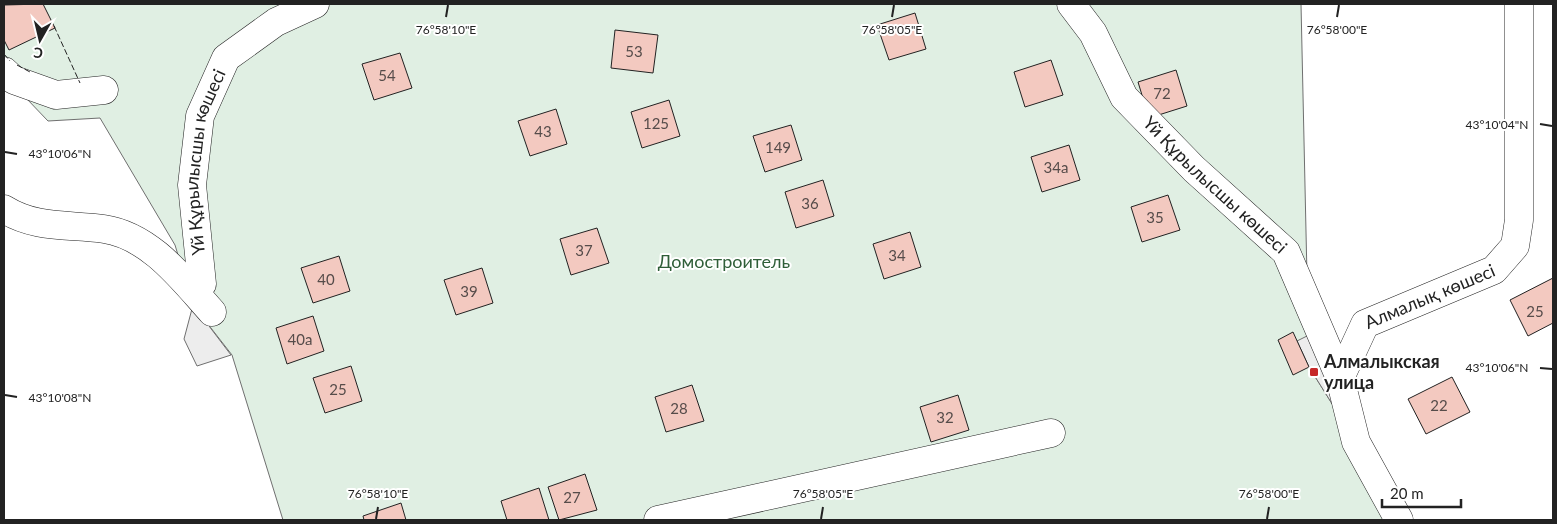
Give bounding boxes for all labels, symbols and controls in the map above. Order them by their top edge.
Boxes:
north arrow [15,15,65,65]
text: 76°58'10"E [416,22,476,37]
text: 76°58'05"E [862,22,922,37]
text: 76°58'00"E [1307,22,1367,37]
house number: 53 [625,42,643,60]
text: С [32,44,44,62]
street label: Үй Құрылысшы көшесі [180,65,230,256]
house number: 54 [378,66,396,84]
house number: 72 [1153,84,1171,102]
street label: Үй Құрылысшы көшесі [1139,111,1292,258]
house number: 125 [643,114,669,132]
text: 43°10'04"N [1466,117,1528,132]
house number: 43 [534,122,552,140]
house number: 149 [765,138,791,156]
text: 43°10'06"N [29,146,91,161]
house number: 34а [1044,158,1068,176]
house number: 36 [801,194,819,212]
house number: 35 [1146,208,1164,226]
house number: 37 [575,241,593,259]
house number: 34 [888,246,906,264]
park label: Домостроитель [658,250,791,272]
street label: Алмалық көшесі [1361,259,1498,333]
house number: 40 [317,270,335,288]
house number: 39 [460,282,478,300]
house number: 25 [1526,302,1544,320]
house number: 40а [288,330,312,348]
place label: Алмалыкская улица [1323,350,1440,393]
text: 43°10'06"N [1466,360,1528,375]
marker: Алмалыкская улица [1308,366,1320,378]
house number: 25 [329,380,347,398]
text: 43°10'08"N [29,390,91,405]
house number: 22 [1430,396,1448,414]
house number: 28 [670,399,688,417]
house number: 32 [936,408,954,426]
scale bar [1382,476,1461,508]
text: 20 m [1390,484,1424,502]
text: 76°58'10"E [348,486,408,501]
text: 76°58'05"E [793,486,853,501]
text: 76°58'00"E [1239,486,1299,501]
house number: 27 [563,488,581,506]

